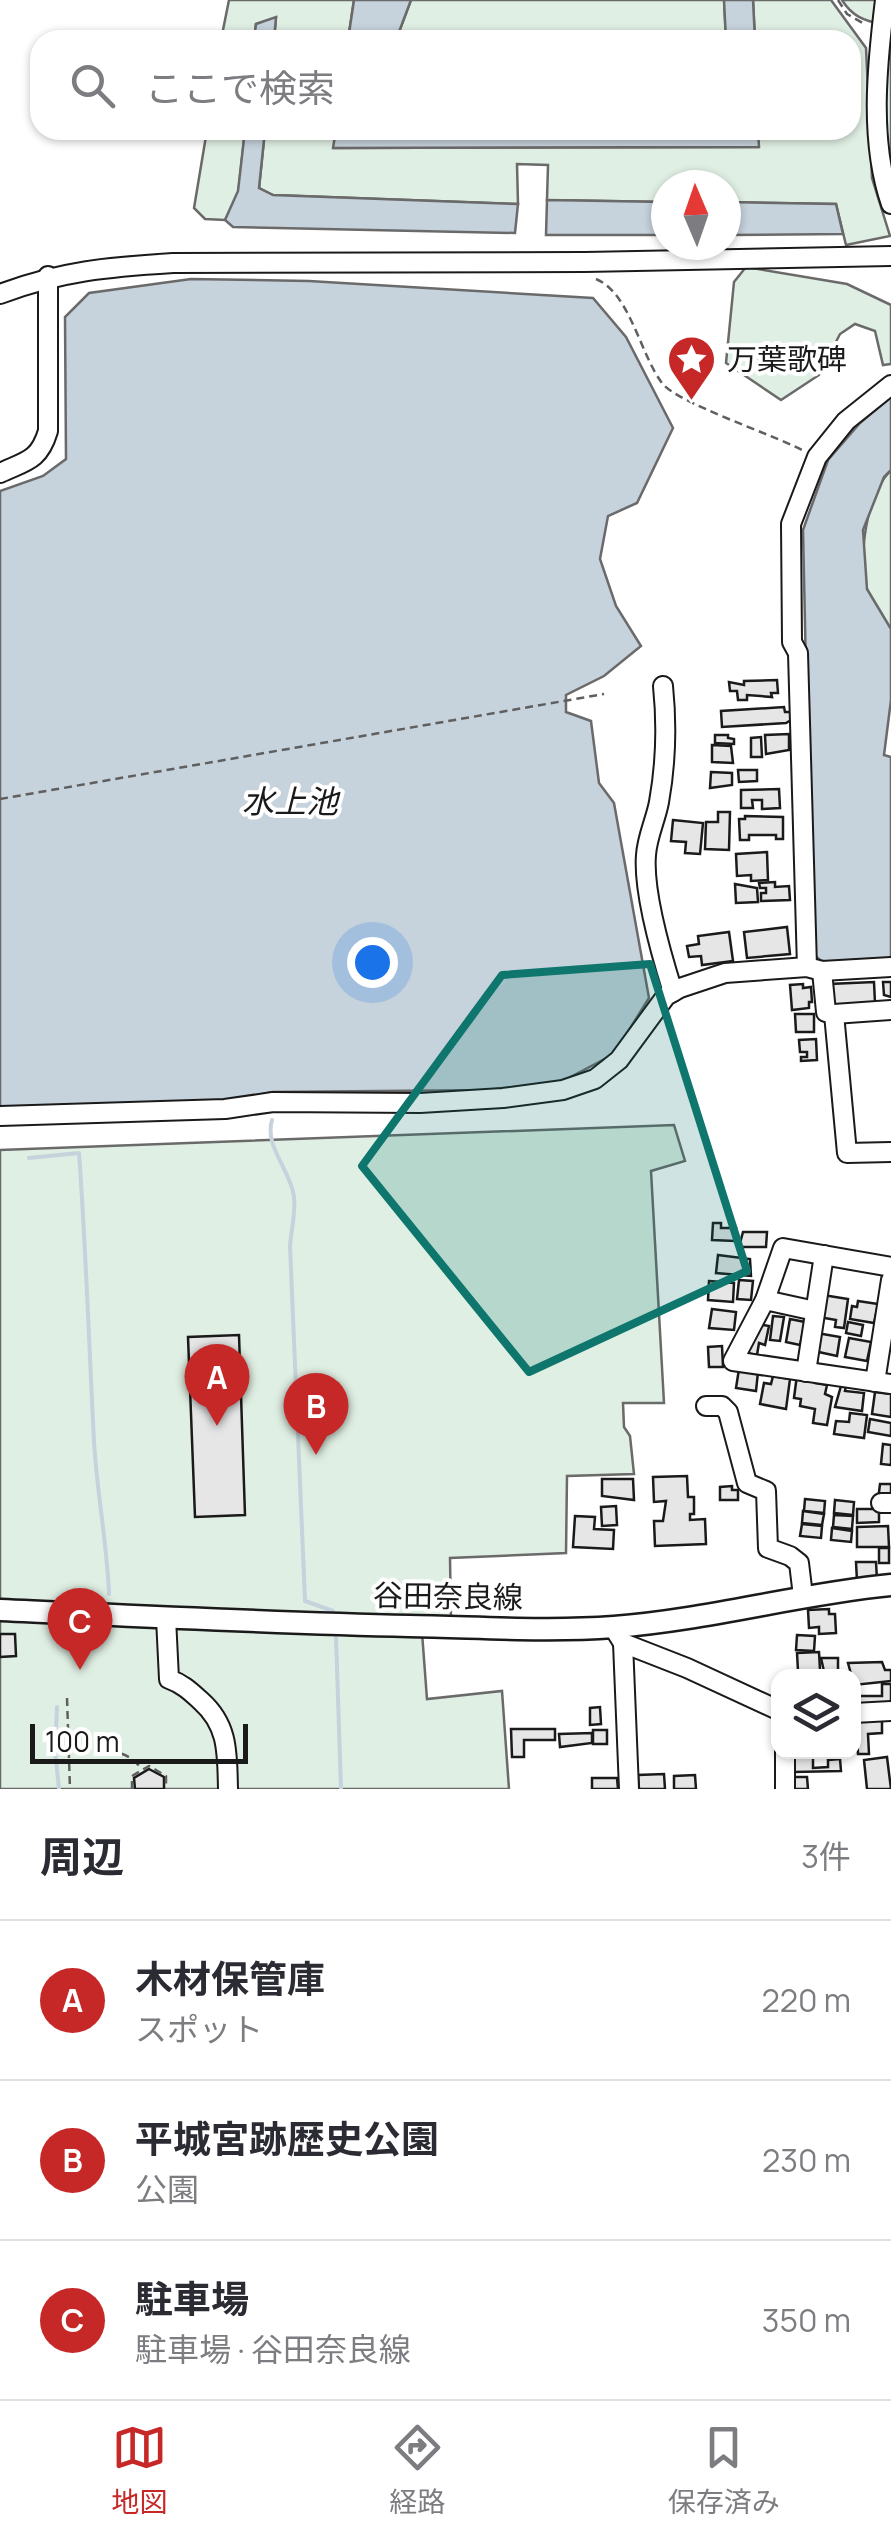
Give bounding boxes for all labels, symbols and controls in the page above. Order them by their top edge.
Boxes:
search box [30,30,861,140]
icon: search [65,58,120,113]
text: ここで検索 [145,61,335,113]
north arrow [651,170,741,260]
place icon: 万葉歌碑 [666,334,718,402]
place label: 万葉歌碑 [727,338,847,379]
water label: 水上池 [242,779,341,823]
your location [347,937,398,988]
pin: A [184,1344,250,1426]
pin: B [284,1372,348,1455]
street label: 谷田奈良線 [373,1574,523,1617]
pin: C [48,1588,112,1670]
map controls [771,1669,861,1759]
button: layers [771,1669,861,1759]
scale bar [30,1719,248,1764]
text: 100 m [45,1722,119,1760]
text: 周辺 [40,1827,124,1885]
text: 3件 [801,1834,851,1878]
text: 木材保管庫 [135,1952,325,2004]
text: A [62,1978,83,2022]
text: 220 m [761,1978,851,2022]
text: スポット [135,2007,263,2051]
text: 平城宮跡歴史公園 [135,2112,439,2164]
text: B [62,2138,83,2182]
text: 230 m [762,2138,851,2182]
text: 公園 [135,2167,199,2211]
text: 駐車場 [135,2272,249,2324]
text: C [61,2298,84,2342]
text: 350 m [762,2298,851,2342]
text: 駐車場 · 谷田奈良線 [135,2327,411,2371]
tab: 地図 [111,2420,167,2520]
tab: 経路 [389,2420,446,2520]
tab: 保存済み [668,2420,780,2520]

